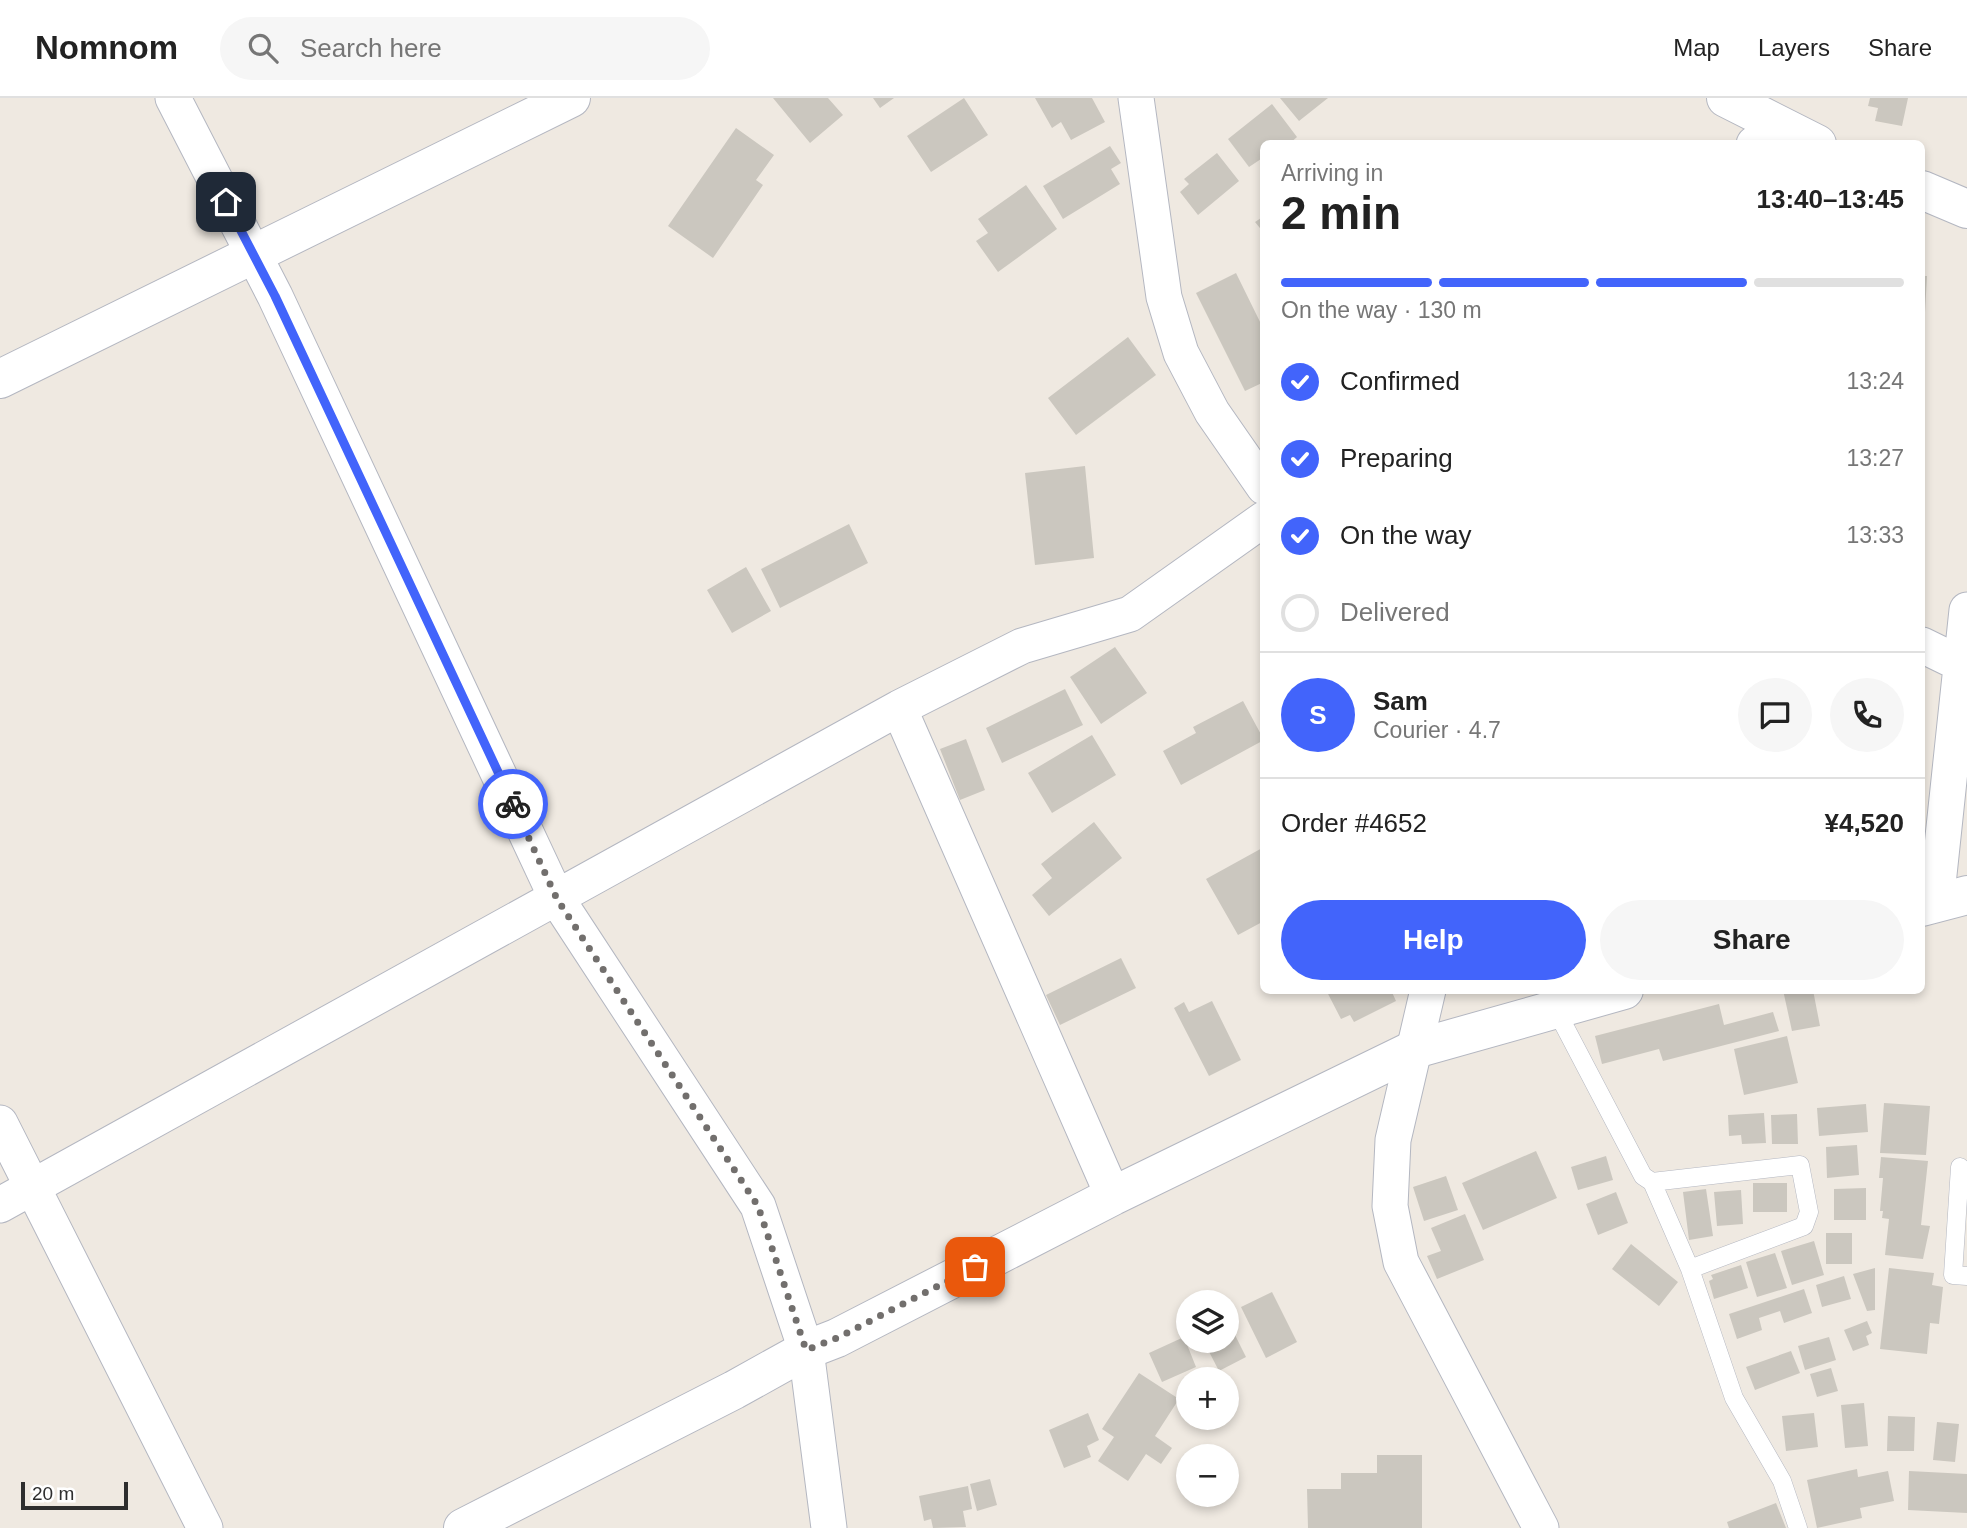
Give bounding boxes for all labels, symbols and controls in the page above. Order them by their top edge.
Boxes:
search box [220,17,710,80]
text: Nomnom [35,29,178,66]
icon: search [244,29,282,67]
text: Search here [300,33,442,63]
text: Map [1673,34,1720,61]
text: Layers [1758,34,1830,61]
text: Share [1868,34,1932,61]
text: Arriving in [1281,160,1383,186]
pin [196,172,256,232]
icon: home [207,183,245,221]
text: 13:40–13:45 [1757,184,1904,214]
text: 2 min [1281,187,1401,239]
text: On the way · 130 m [1281,297,1482,323]
icon: check [1281,363,1319,401]
text: Confirmed [1340,366,1460,396]
text: 13:24 [1846,368,1904,394]
icon: check [1281,440,1319,478]
text: Preparing [1340,443,1453,473]
text: 13:27 [1846,445,1904,471]
icon: check [1281,517,1319,555]
text: On the way [1340,520,1472,550]
text: 13:33 [1846,522,1904,548]
text: Delivered [1340,597,1450,627]
button: chat [1738,678,1812,752]
button: phone [1830,678,1904,752]
text: Sam [1373,686,1428,716]
text: S [1309,700,1327,730]
text: Courier · 4.7 [1373,717,1501,743]
courier [478,769,548,839]
icon: bike [494,785,532,823]
text: Order #4652 [1281,808,1427,838]
text: ¥4,520 [1824,808,1904,838]
button: Help [1281,900,1586,980]
button: Share [1600,900,1904,980]
pin [945,1237,1005,1297]
icon: bag [956,1248,994,1286]
map controls [1176,1290,1239,1507]
button: layers [1176,1290,1239,1353]
button: + [1176,1367,1239,1430]
button: − [1176,1444,1239,1507]
scale bar [21,1479,128,1511]
text: 20 m [32,1483,74,1504]

